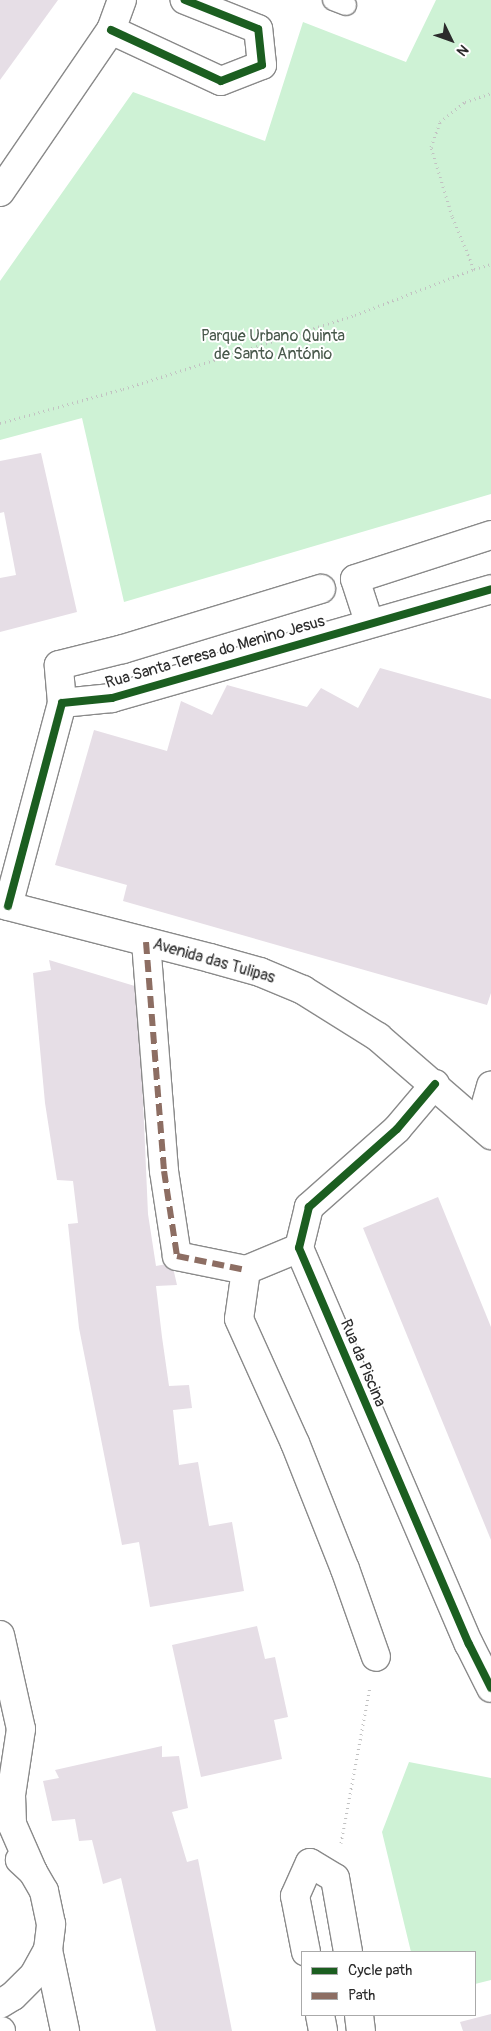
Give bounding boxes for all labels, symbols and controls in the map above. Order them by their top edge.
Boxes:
north arrow [426,15,476,65]
text: N [453,41,472,60]
park label: Parque Urbano Quinta de Santo António [201,326,345,364]
street label: Rua Santa Teresa do Menino Jesus [103,611,327,693]
street label: Avenida das Tulipas [151,934,277,988]
street label: Rua da Piscina [336,1316,390,1410]
legend [301,1951,476,2016]
text: Cycle path [348,1961,412,1980]
text: Path [348,1986,375,2005]

